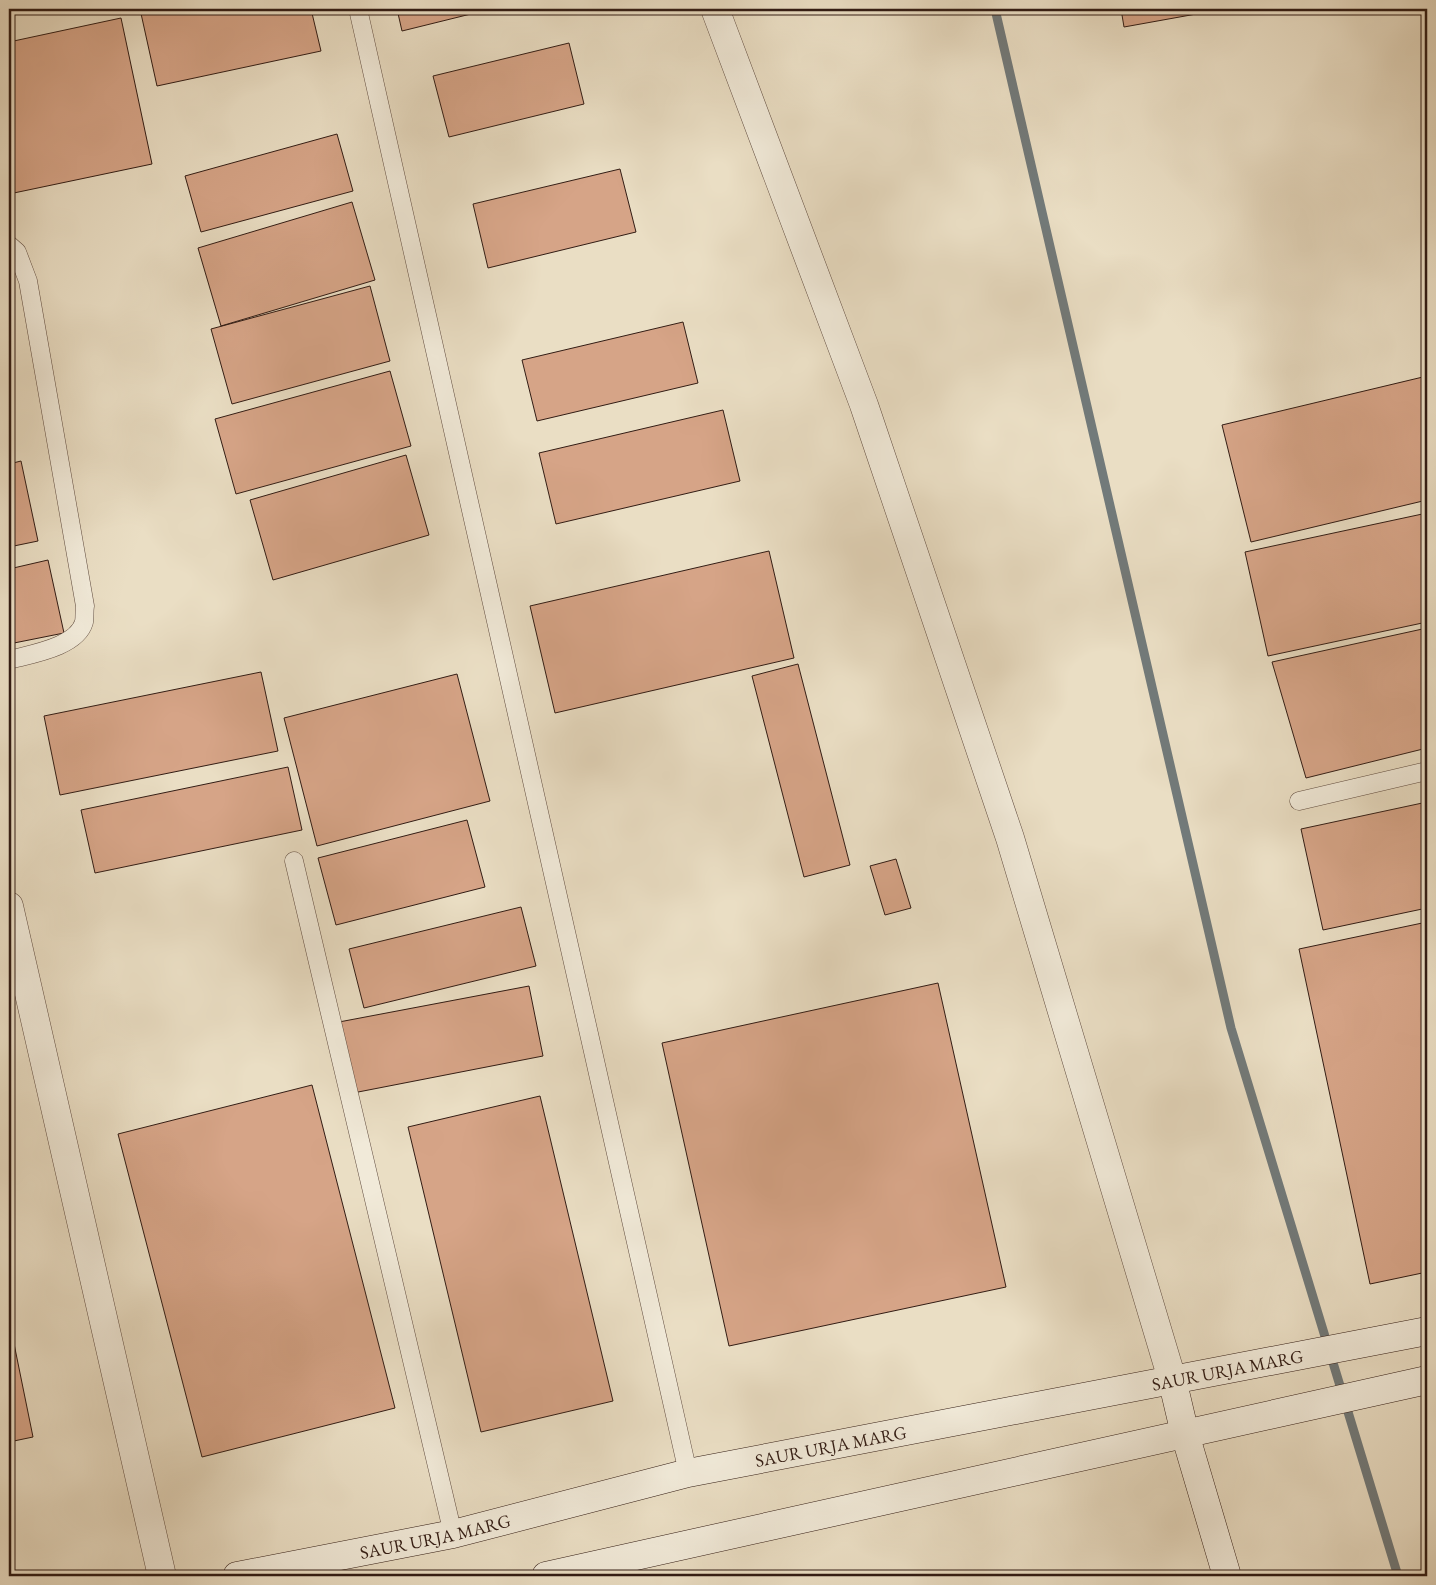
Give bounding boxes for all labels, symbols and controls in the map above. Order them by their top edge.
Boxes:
street label: SAUR URJA MARG [1150,1344,1305,1395]
street label: SAUR URJA MARG [753,1420,908,1471]
street label: SAUR URJA MARG [358,1508,513,1563]

